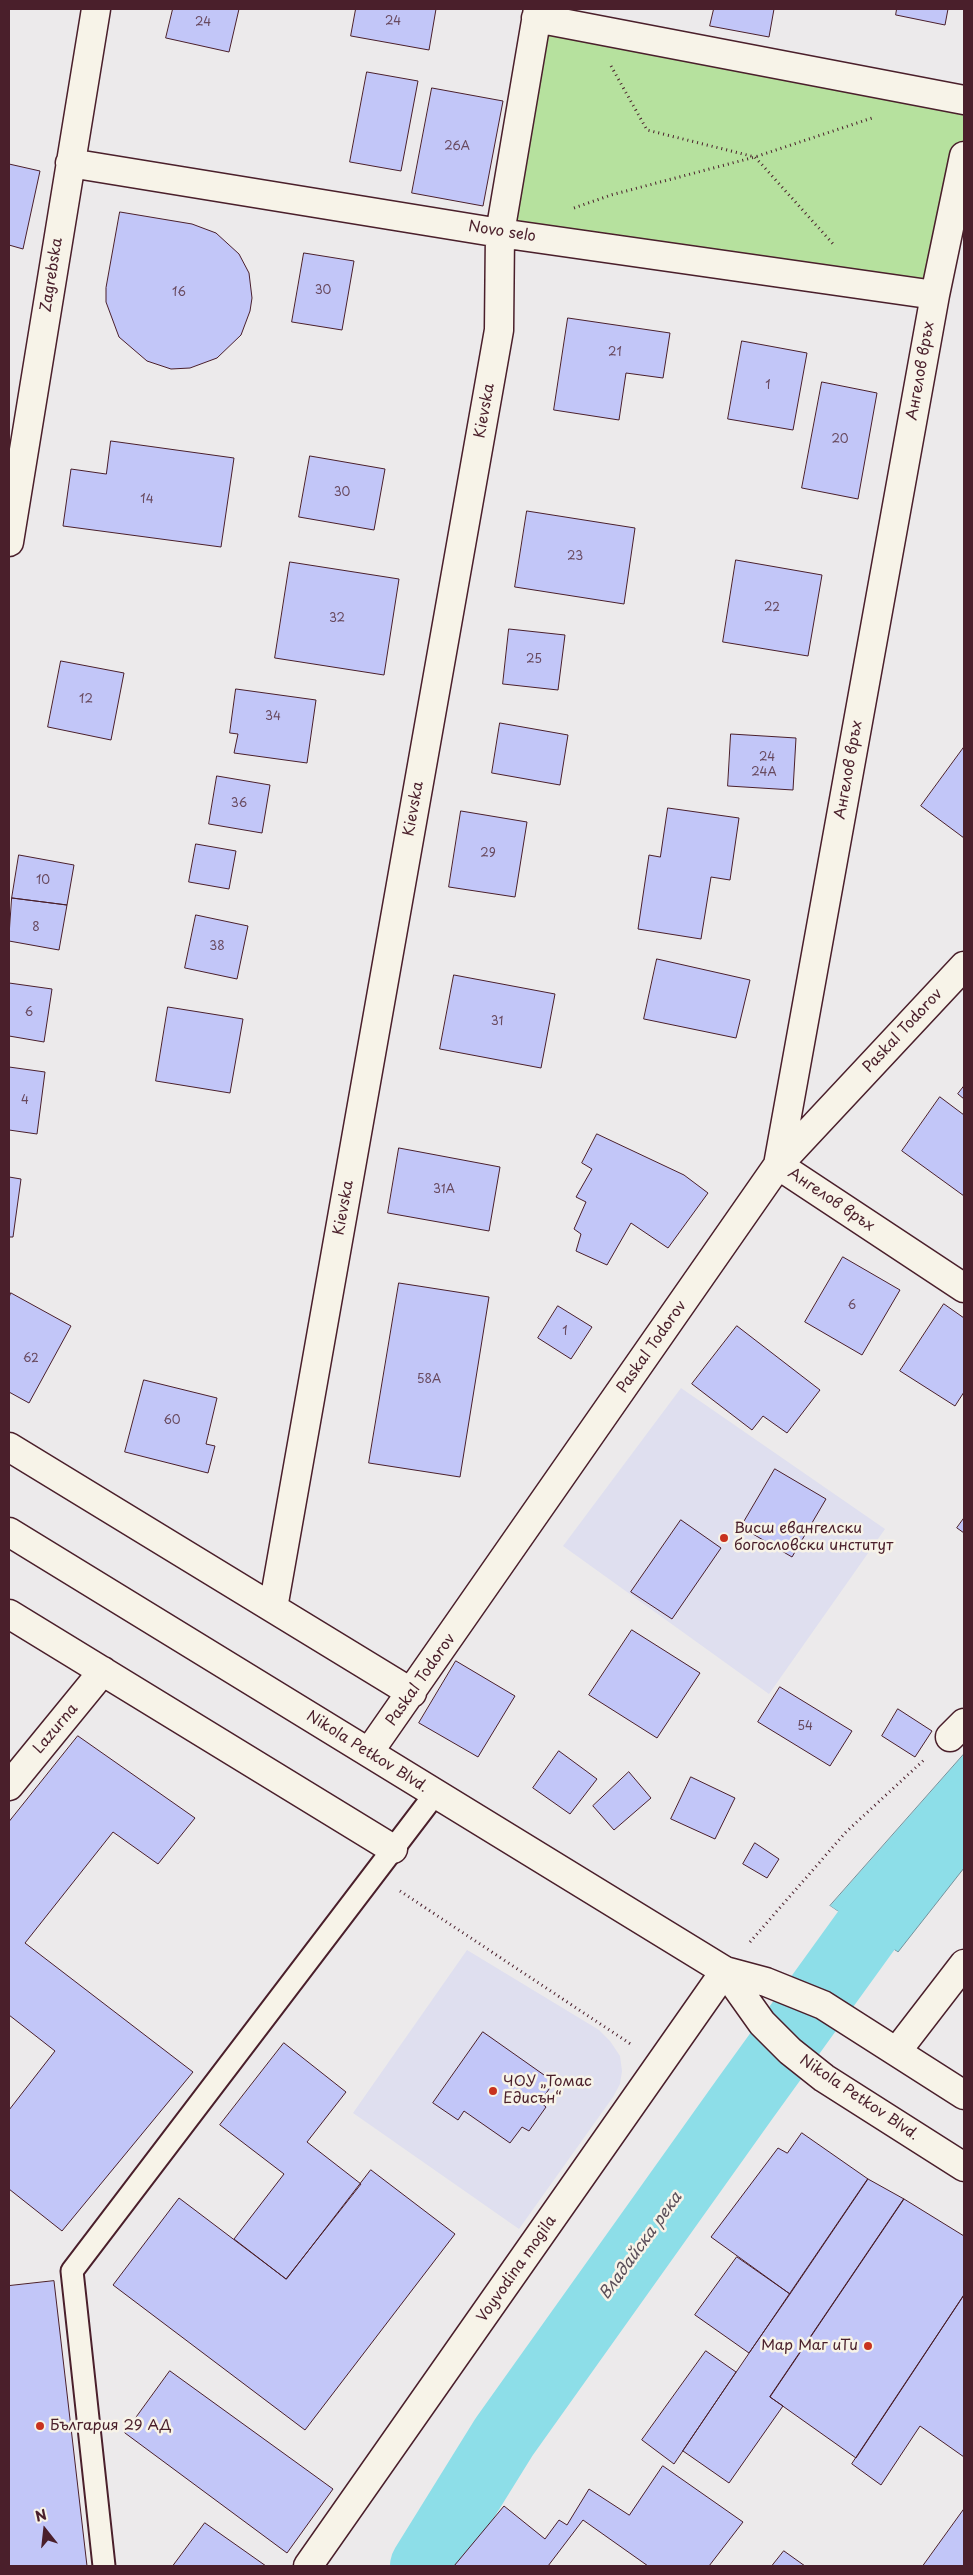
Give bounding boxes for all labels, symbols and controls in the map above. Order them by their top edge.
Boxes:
house number: 24 [385,15,401,29]
house number: 24 [195,16,211,30]
house number: 26А [444,140,470,154]
street label: Novo selo [467,218,537,246]
street label: Zagrebska [37,236,67,314]
house number: 30 [315,284,331,298]
house number: 16 [172,286,186,300]
street label: Ангелов връх [903,320,939,422]
house number: 21 [608,346,622,360]
house number: 1 [765,379,771,393]
street label: Kievska [471,382,499,440]
house number: 20 [831,433,849,447]
house number: 30 [334,486,350,500]
house number: 14 [140,493,154,507]
house number: 23 [567,550,583,564]
house number: 22 [764,601,780,615]
house number: 32 [329,612,345,626]
house number: 25 [526,653,542,667]
house number: 12 [79,693,93,707]
house number: 34 [265,710,281,724]
street label: Ангелов връх [831,719,867,821]
house number: 24 [759,751,775,765]
house number: 24А [751,766,777,780]
street label: Kievska [400,780,428,838]
house number: 36 [231,797,247,811]
house number: 29 [480,847,496,861]
house number: 10 [36,874,50,888]
house number: 8 [32,921,40,935]
house number: 38 [209,940,225,954]
street label: Paskal Todorov [860,985,946,1077]
house number: 6 [25,1006,33,1020]
house number: 31 [491,1015,503,1029]
house number: 4 [21,1094,29,1108]
street label: Ангелов връх [784,1164,878,1236]
street label: Kievska [330,1179,358,1237]
house number: 31А [433,1183,455,1197]
street label: Paskal Todorov [614,1298,690,1396]
house number: 6 [848,1299,856,1313]
house number: 1 [562,1325,568,1339]
house number: 62 [23,1352,39,1366]
house number: 58А [417,1373,441,1387]
house number: 60 [163,1414,181,1428]
place label: Висш евангелски богословски институт [734,1520,893,1555]
marker: Висш евангелски богословски институт [718,1532,730,1544]
street label: Paskal Todorov [383,1631,459,1729]
street label: Lazurna [30,1700,82,1758]
street label: Nikola Petkov Blvd. [303,1707,431,1797]
house number: 54 [797,1720,813,1734]
street label: Nikola Petkov Blvd. [796,2051,922,2145]
place label: ЧОУ „Томас Едисън“ [503,2073,592,2108]
marker: ЧОУ „Томас Едисън“ [487,2085,499,2097]
water label: Владайска река [596,2189,686,2303]
street label: Voyvodina mogila [474,2212,560,2326]
place label: Мар Маг иТи [761,2337,858,2355]
marker: Мар Маг иТи [862,2340,874,2352]
place label: България 29 АД [50,2417,171,2435]
marker: България 29 АД [34,2420,46,2432]
text: N [33,2503,49,2527]
north arrow [20,2505,70,2555]

